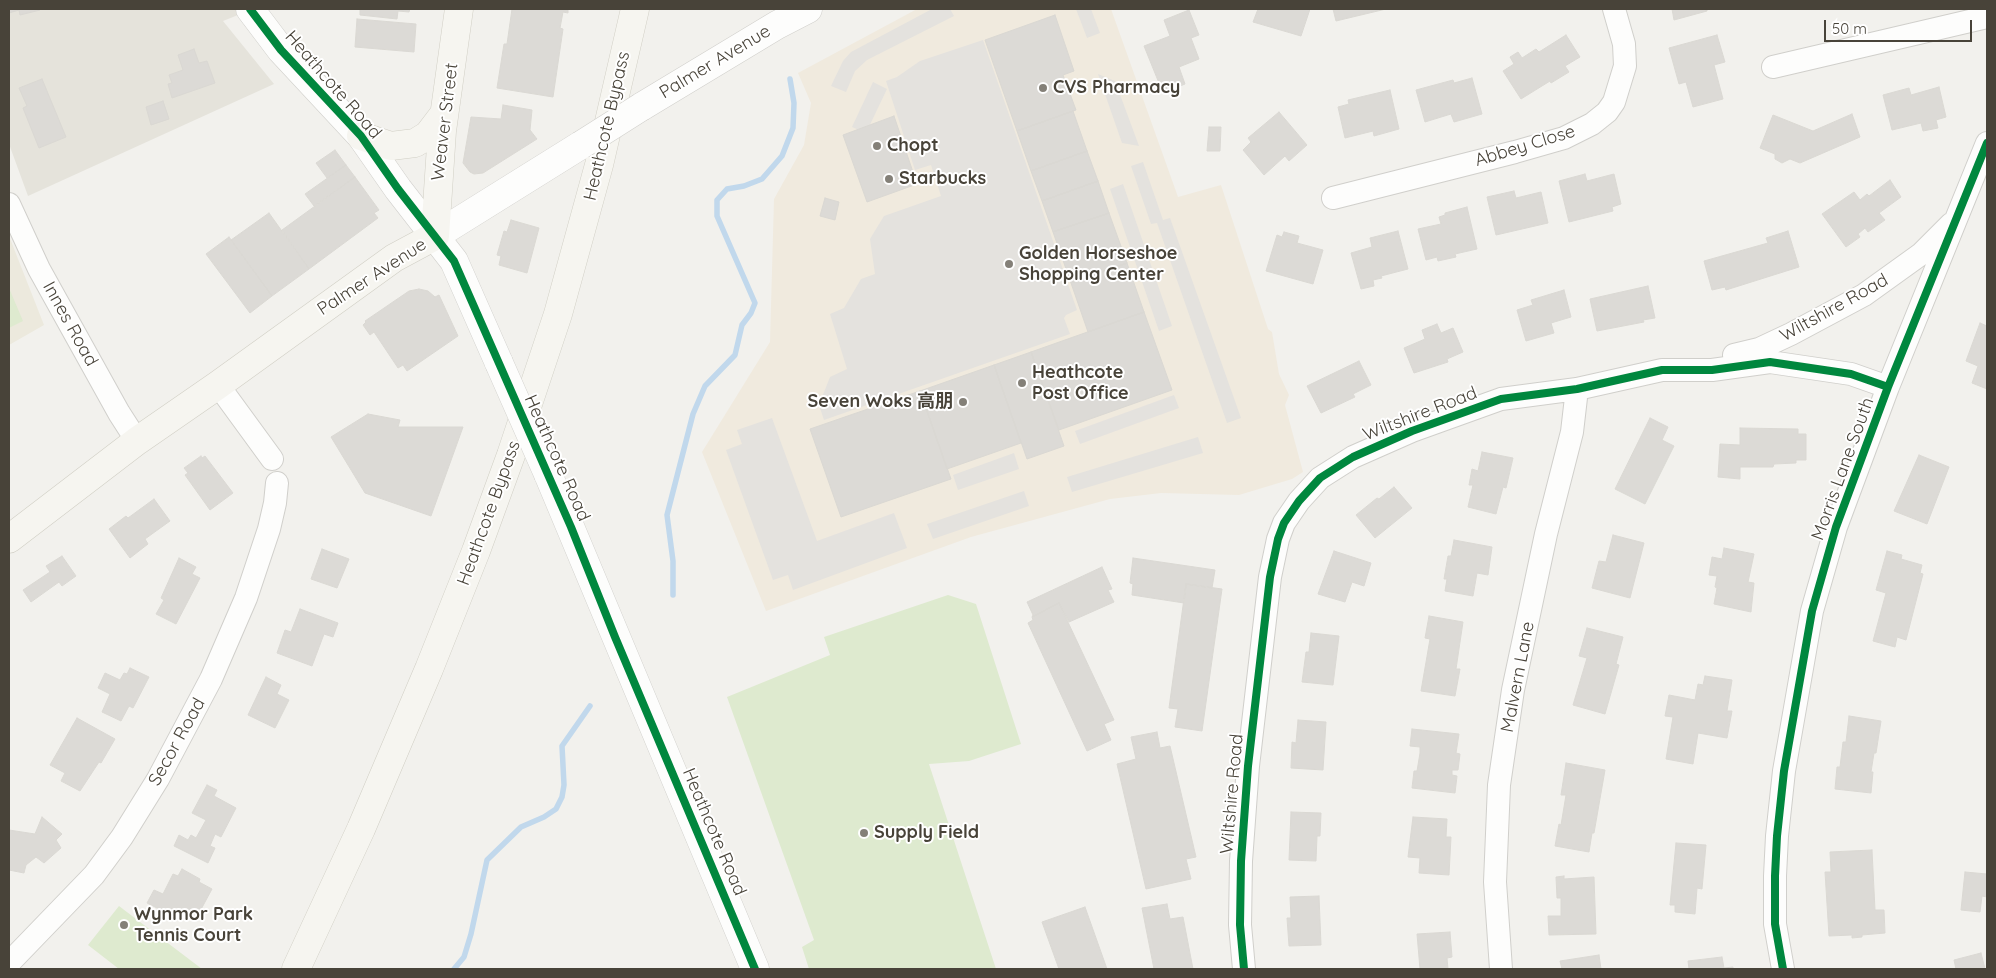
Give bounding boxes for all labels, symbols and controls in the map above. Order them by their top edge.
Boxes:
scale bar [1826,10,1974,42]
text: 50 m [1832,19,1867,38]
street label: Palmer Avenue [656,20,774,104]
street label: Heathcote Road [280,26,386,144]
street label: Heathcote Bypass [579,49,635,203]
street label: Weaver Street [427,62,463,182]
place label: CVS Pharmacy [1053,77,1180,99]
marker: CVS Pharmacy [1037,82,1049,94]
street label: Abbey Close [1472,120,1578,172]
place label: Chopt [887,135,939,157]
marker: Chopt [871,140,883,152]
place label: Starbucks [899,168,986,190]
marker: Starbucks [883,173,895,185]
street label: Palmer Avenue [313,234,431,320]
place label: Golden Horseshoe Shopping Center [1019,243,1177,286]
marker: Golden Horseshoe Shopping Center [1003,258,1015,270]
street label: Wiltshire Road [1776,269,1892,347]
street label: Innes Road [38,278,102,370]
place label: Heathcote Post Office [1032,362,1129,404]
marker: Heathcote Post Office [1016,377,1028,389]
street label: Wiltshire Road [1360,382,1480,446]
street label: Heathcote Road [519,391,595,525]
place label: Seven Woks 高朋 [808,391,953,413]
street label: Morris Lane South [1807,395,1879,543]
marker: Seven Woks 高朋 [957,396,969,408]
street label: Heathcote Bypass [453,438,525,588]
street label: Malvern Lane [1497,620,1539,734]
street label: Secor Road [144,694,210,790]
street label: Wiltshire Road [1216,733,1248,855]
street label: Heathcote Road [677,765,751,899]
place label: Supply Field [874,822,979,844]
marker: Supply Field [858,827,870,839]
place label: Wynmor Park Tennis Court [134,904,253,946]
marker: Wynmor Park Tennis Court [118,919,130,931]

